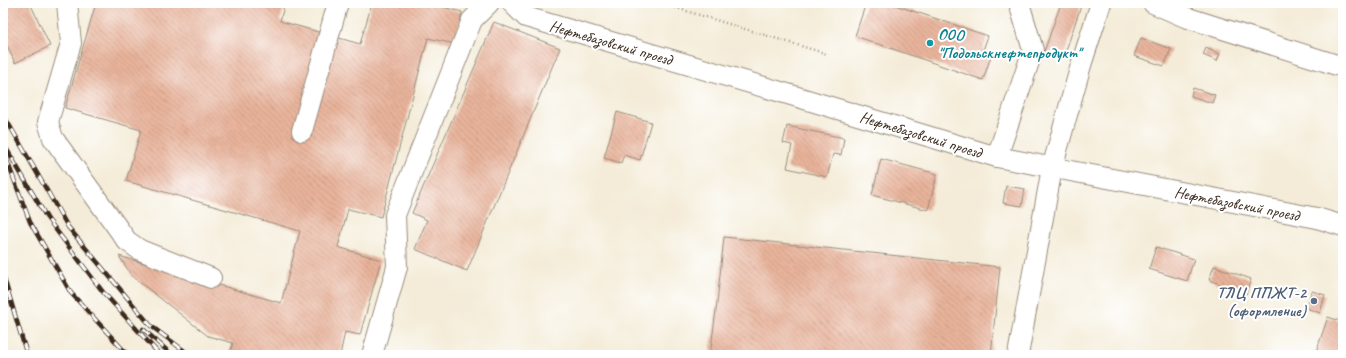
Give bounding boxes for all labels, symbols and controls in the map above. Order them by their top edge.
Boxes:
street label: Нефтебазовский проезд [547,16,676,70]
place label: ООО "Подольскнефтепродукт" [938,25,1085,63]
marker: ООО "Подольскнефтепродукт" [925,38,935,48]
street label: Нефтебазовский проезд [857,107,985,163]
street label: Нефтебазовский проезд [1173,182,1302,226]
place label: ТЛЦ ППЖТ-2 (оформление) [1217,283,1308,321]
marker: ТЛЦ ППЖТ-2 (оформление) [1309,296,1319,306]

